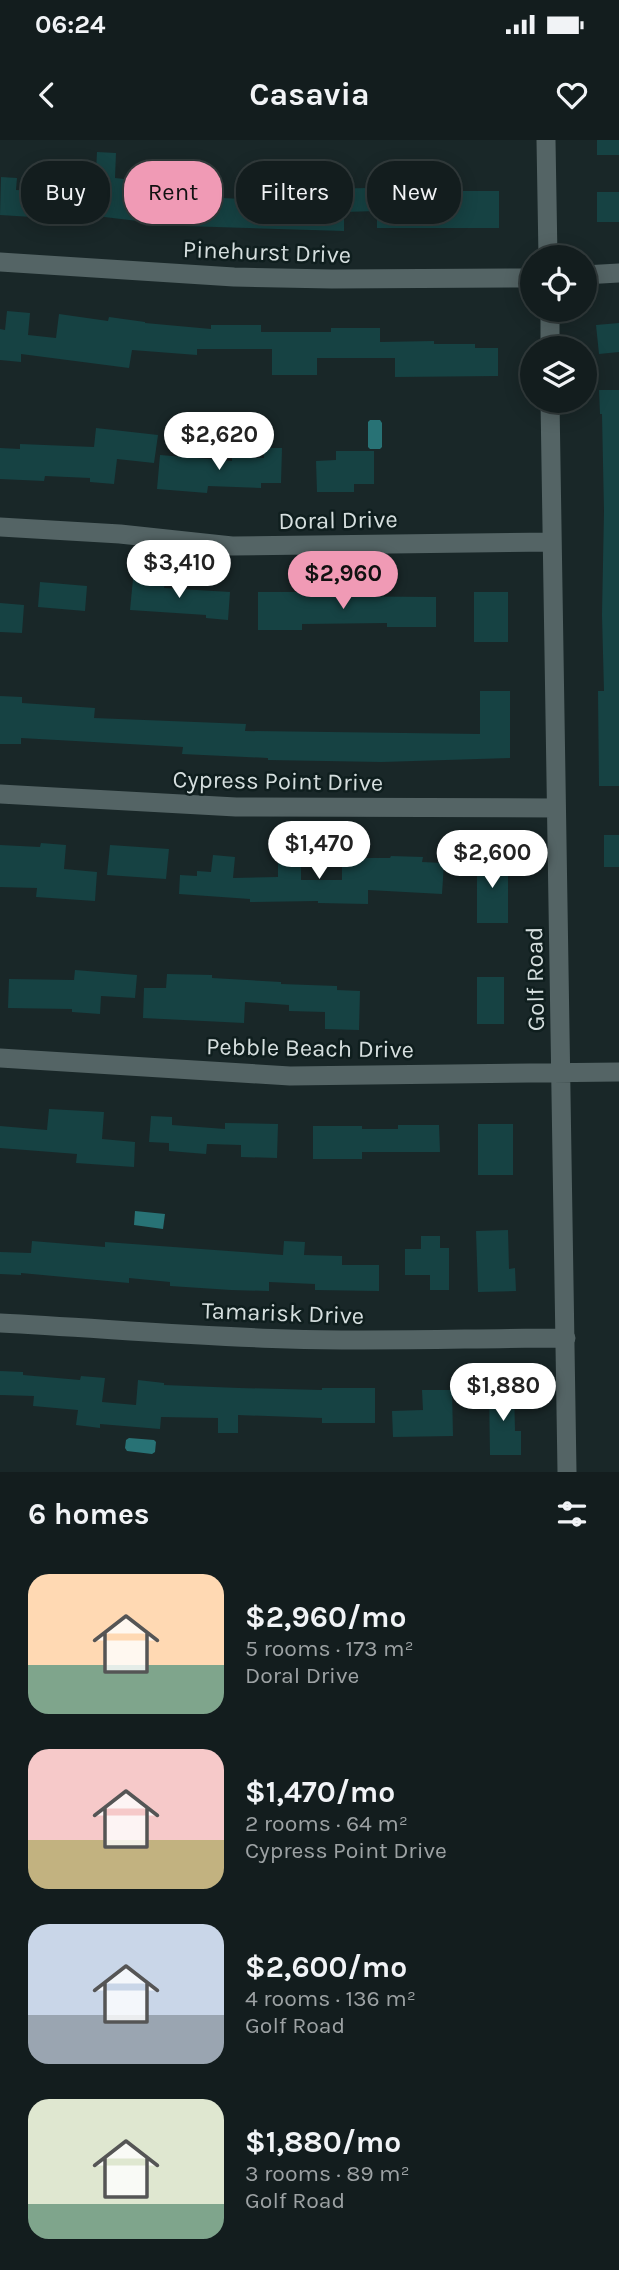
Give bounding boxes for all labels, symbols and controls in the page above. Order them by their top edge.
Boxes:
text: 06:24 [35,9,105,40]
icon: back [28,76,66,114]
text: Casavia [249,76,370,113]
icon: heart [553,76,591,114]
chip: Buy [21,161,110,224]
chip: Rent [124,161,222,224]
chip: Filters [236,161,353,224]
chip: New [367,161,461,224]
street label: Pinehurst Drive [182,235,352,269]
map controls [520,245,597,413]
button: locate [520,245,597,322]
button: layers [520,336,597,413]
pin: $2,620 [162,412,276,472]
text: $2,620 [180,421,258,448]
street label: Doral Drive [278,505,398,535]
pin: $3,410 [122,540,236,600]
text: $3,410 [143,549,215,576]
pin: $2,960 [286,552,400,611]
text: $2,960 [304,560,382,587]
street label: Cypress Point Drive [172,765,384,797]
pin: $1,470 [262,822,376,881]
text: $1,470 [284,830,354,857]
pin: $2,600 [435,830,549,890]
text: $2,600 [453,839,531,866]
street label: Golf Road [520,927,550,1031]
street label: Pebble Beach Drive [206,1032,414,1064]
street label: Tamarisk Drive [201,1296,365,1330]
pin: $1,880 [446,1364,560,1423]
text: $1,880 [466,1372,540,1399]
icon: filters [553,1495,591,1533]
text: 6 homes [28,1496,150,1532]
text: $2,960/mo [245,1599,407,1635]
icon: home [84,1602,168,1686]
text: 5 rooms · 173 m² [245,1635,414,1662]
text: Doral Drive [245,1662,359,1689]
text: $1,470/mo [245,1774,395,1810]
icon: home [84,1777,168,1861]
text: 2 rooms · 64 m² [245,1810,408,1837]
text: Cypress Point Drive [245,1837,447,1864]
text: $2,600/mo [245,1949,407,1985]
icon: home [84,1952,168,2036]
text: 4 rooms · 136 m² [245,1985,416,2012]
text: Golf Road [245,2012,345,2039]
text: $1,880/mo [245,2124,401,2160]
icon: home [84,2127,168,2211]
text: 3 rooms · 89 m² [245,2160,410,2187]
text: Golf Road [245,2187,345,2214]

